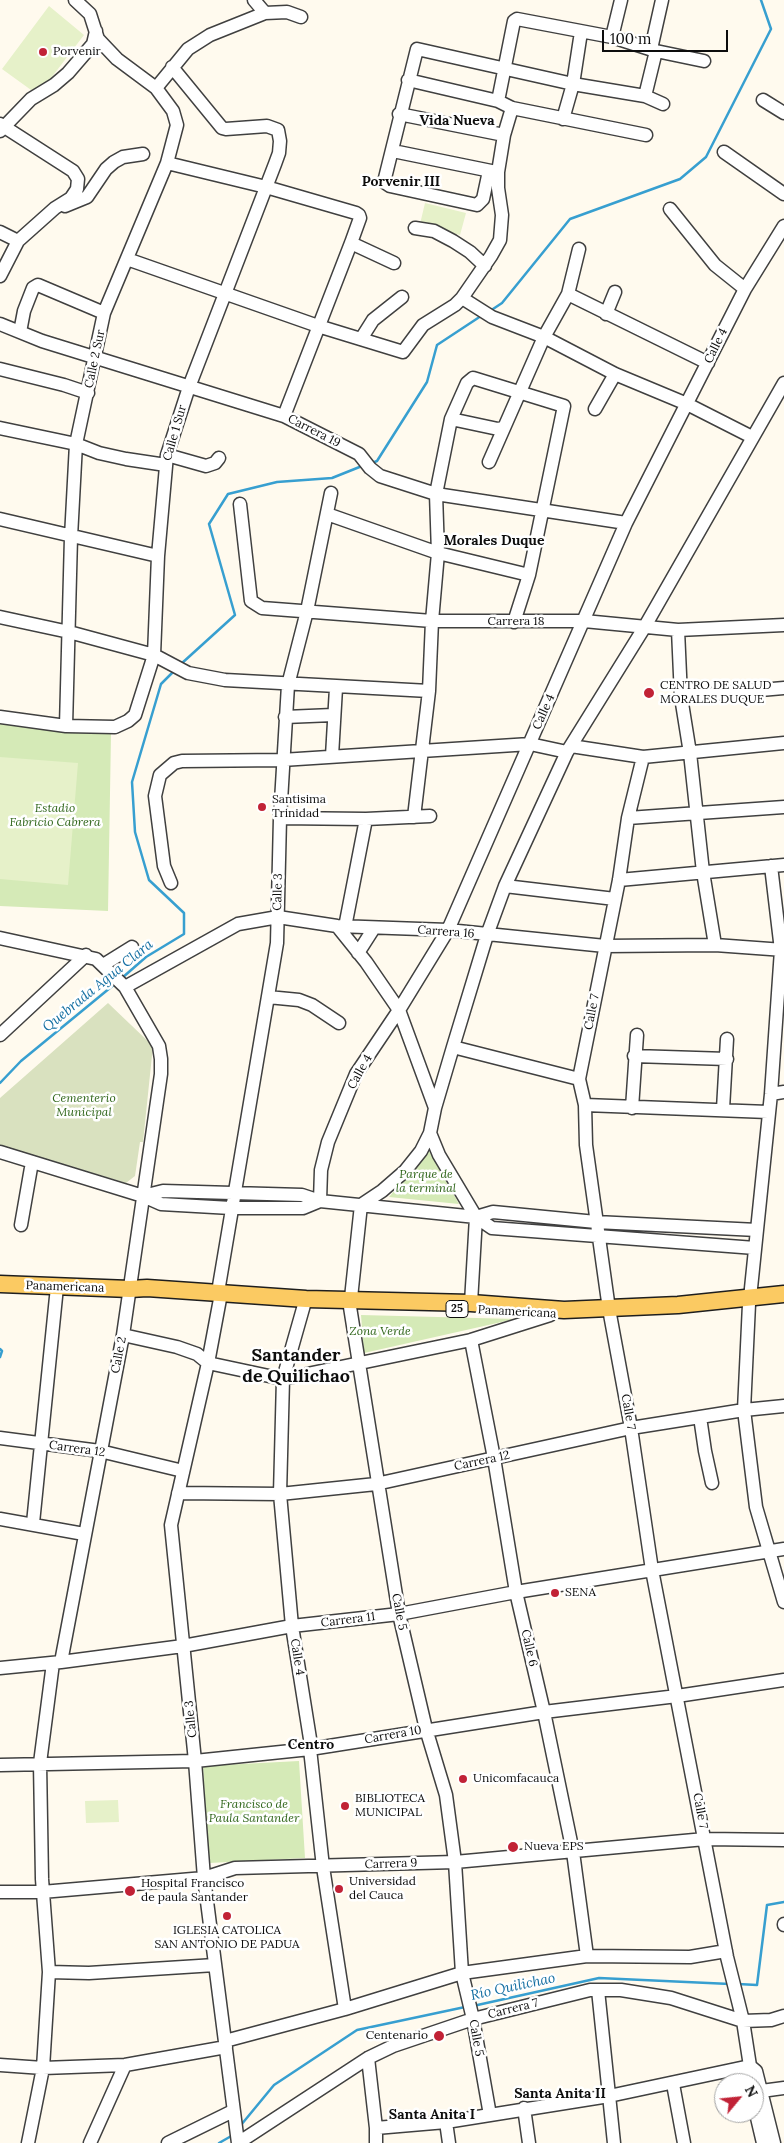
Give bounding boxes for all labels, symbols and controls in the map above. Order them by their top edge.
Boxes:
scale bar [604,20,730,52]
text: 100 m [610,29,651,48]
place label: Porvenir [53,45,101,59]
marker: Porvenir [37,46,49,58]
district label: Vida Nueva [420,113,494,129]
district label: Porvenir III [362,174,440,190]
street label: Calle 4 [701,326,731,366]
street label: Calle 2 Sur [82,328,108,390]
street label: Calle 1 Sur [160,403,190,463]
street label: Carrera 19 [285,412,343,450]
district label: Morales Duque [443,533,545,549]
street label: Carrera 18 [488,615,544,629]
place label: CENTRO DE SALUD MORALES DUQUE [660,679,771,707]
marker: CENTRO DE SALUD MORALES DUQUE [642,686,656,700]
street label: Calle 4 [530,692,558,732]
place label: Santisima Trinidad [272,793,326,821]
marker: Santisima Trinidad [256,801,268,813]
park label: Estadio Fabricio Cabrera [10,802,100,830]
street label: Calle 3 [270,873,286,911]
street label: Carrera 16 [417,923,475,941]
water label: Quebrada Agua Clara [40,936,156,1036]
street label: Calle 7 [581,993,603,1031]
street label: Calle 4 [345,1052,375,1092]
park label: Cementerio Municipal [52,1092,116,1120]
park label: Parque de la terminal [396,1168,456,1196]
street label: Panamericana [25,1278,105,1296]
road number: 25 [446,1300,468,1318]
street label: Panamericana [477,1303,557,1321]
park label: Zona Verde [349,1325,411,1339]
street label: Calle 2 [108,1335,130,1375]
district label: Santander de Quilichao [242,1345,350,1388]
street label: Calle 7 [618,1393,638,1431]
street label: Carrera 12 [48,1438,106,1460]
street label: Carrera 12 [453,1448,511,1474]
place label: SENA [565,1586,596,1600]
marker: SENA [549,1587,561,1599]
street label: Calle 5 [388,1592,410,1632]
street label: Carrera 11 [320,1610,376,1630]
street label: Calle 6 [518,1628,540,1668]
street label: Calle 4 [287,1637,307,1677]
street label: Calle 3 [182,1700,200,1738]
street label: Carrera 10 [363,1723,423,1747]
district label: Centro [288,1737,334,1753]
place label: Unicomfacauca [473,1772,559,1786]
marker: Unicomfacauca [457,1773,469,1785]
place label: BIBLIOTECA MUNICIPAL [355,1792,425,1820]
street label: Calle 7 [689,1792,711,1830]
park label: Francisco de Paula Santander [209,1798,299,1826]
marker: BIBLIOTECA MUNICIPAL [339,1800,351,1812]
marker: Nueva EPS [506,1840,520,1854]
place label: Nueva EPS [524,1840,584,1854]
street label: Carrera 9 [364,1856,418,1872]
place label: Universidad del Cauca [349,1875,416,1903]
place label: Hospital Francisco de paula Santander [141,1877,248,1905]
marker: Universidad del Cauca [333,1883,345,1895]
marker: Hospital Francisco de paula Santander [123,1884,137,1898]
marker: IGLESIA CATOLICA SAN ANTONIO DE PADUA [221,1910,233,1922]
place label: IGLESIA CATOLICA SAN ANTONIO DE PADUA [154,1924,300,1952]
water label: Río Quilichao [469,1970,557,2004]
street label: Carrera 7 [486,1996,540,2022]
street label: Calle 5 [466,2018,486,2058]
place label: Centenario [366,2029,428,2043]
marker: Centenario [432,2029,446,2043]
north arrow [714,2073,764,2123]
text: N [741,2082,762,2100]
district label: Santa Anita II [514,2086,606,2102]
district label: Santa Anita I [389,2107,475,2123]

